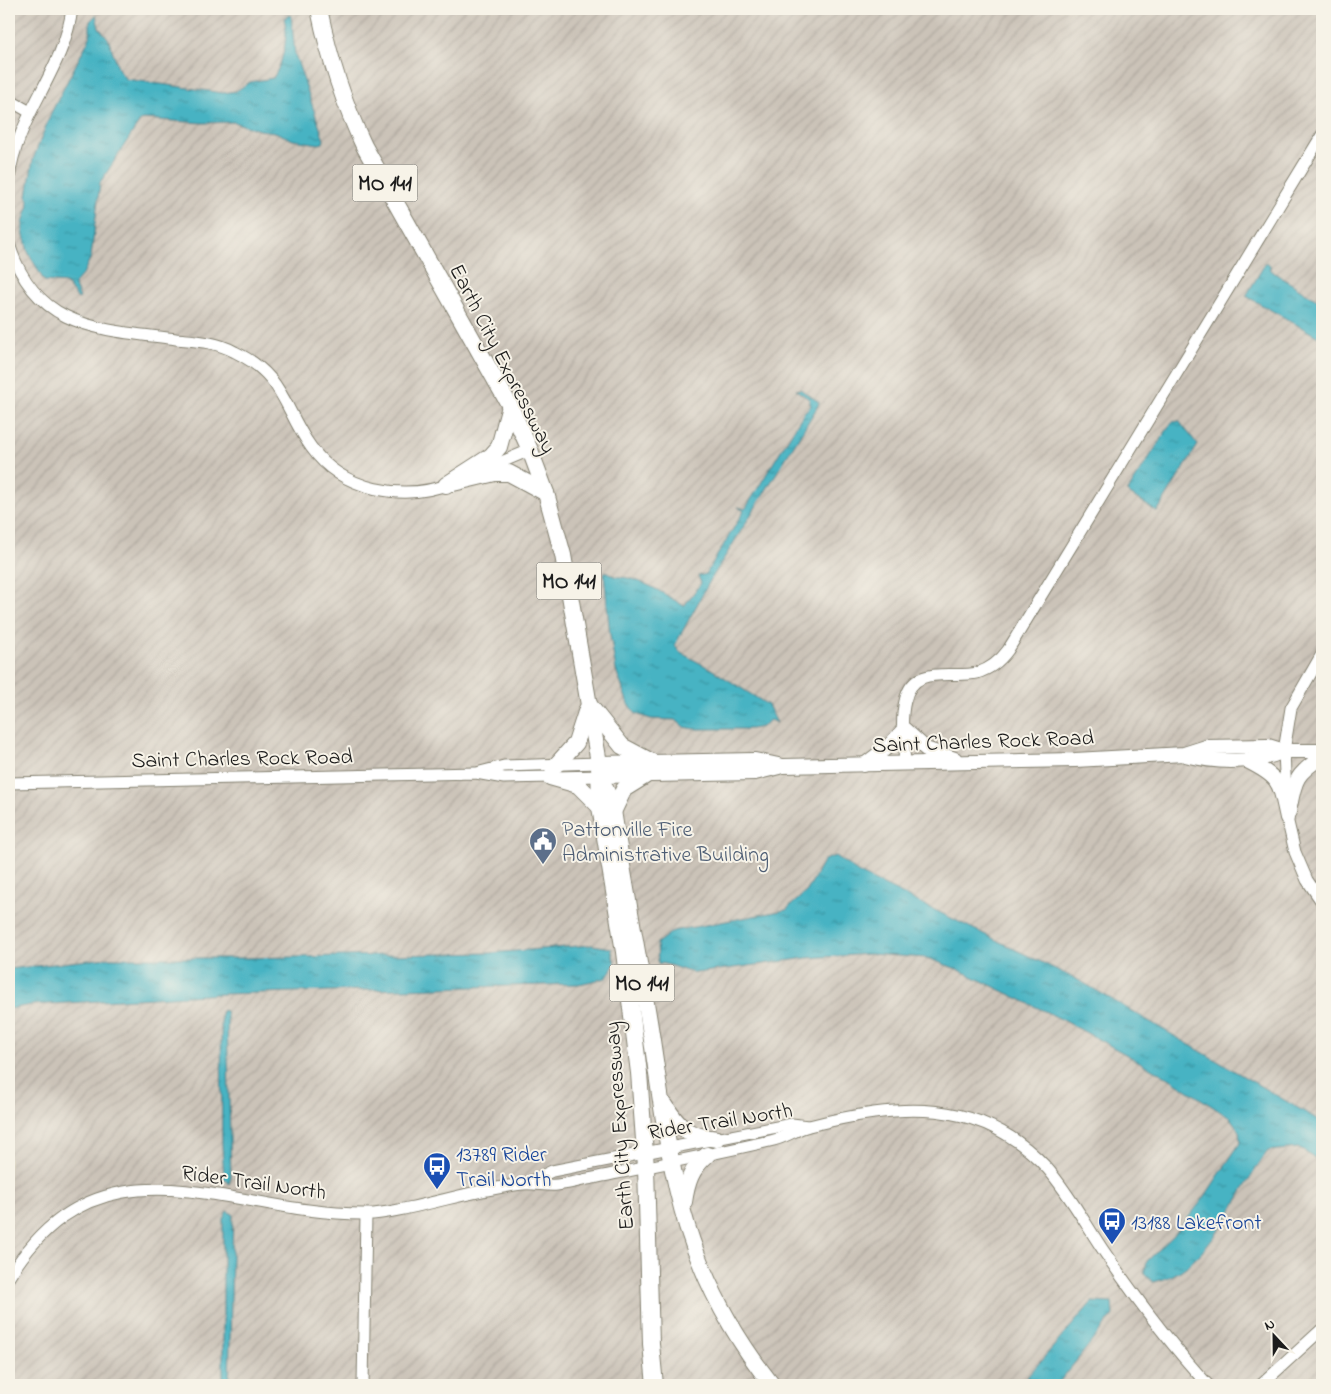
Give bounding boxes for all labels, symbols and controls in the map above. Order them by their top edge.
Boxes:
road number: MO 141 [352,164,418,202]
street label: Earth City Expressway [439,259,563,460]
road number: MO 141 [536,562,602,600]
street label: Saint Charles Rock Road [872,723,1094,763]
street label: Saint Charles Rock Road [131,742,353,778]
place label: Pattonville Fire Administrative Building [562,815,769,873]
public building icon: Pattonville Fire Administrative Building [528,826,558,865]
road number: MO 141 [610,964,674,1001]
street label: Earth City Expressway [598,1020,645,1231]
street label: Rider Trail North [646,1096,795,1150]
place label: 13789 Rider Trail North [456,1140,551,1197]
bus stop icon: 13789 Rider Trail North [422,1151,452,1190]
street label: Rider Trail North [179,1158,328,1210]
bus stop icon: 13188 Lakefront [1097,1206,1127,1245]
place label: 13188 Lakefront [1131,1208,1262,1240]
north arrow [1248,1312,1298,1362]
text: N [1261,1314,1278,1337]

